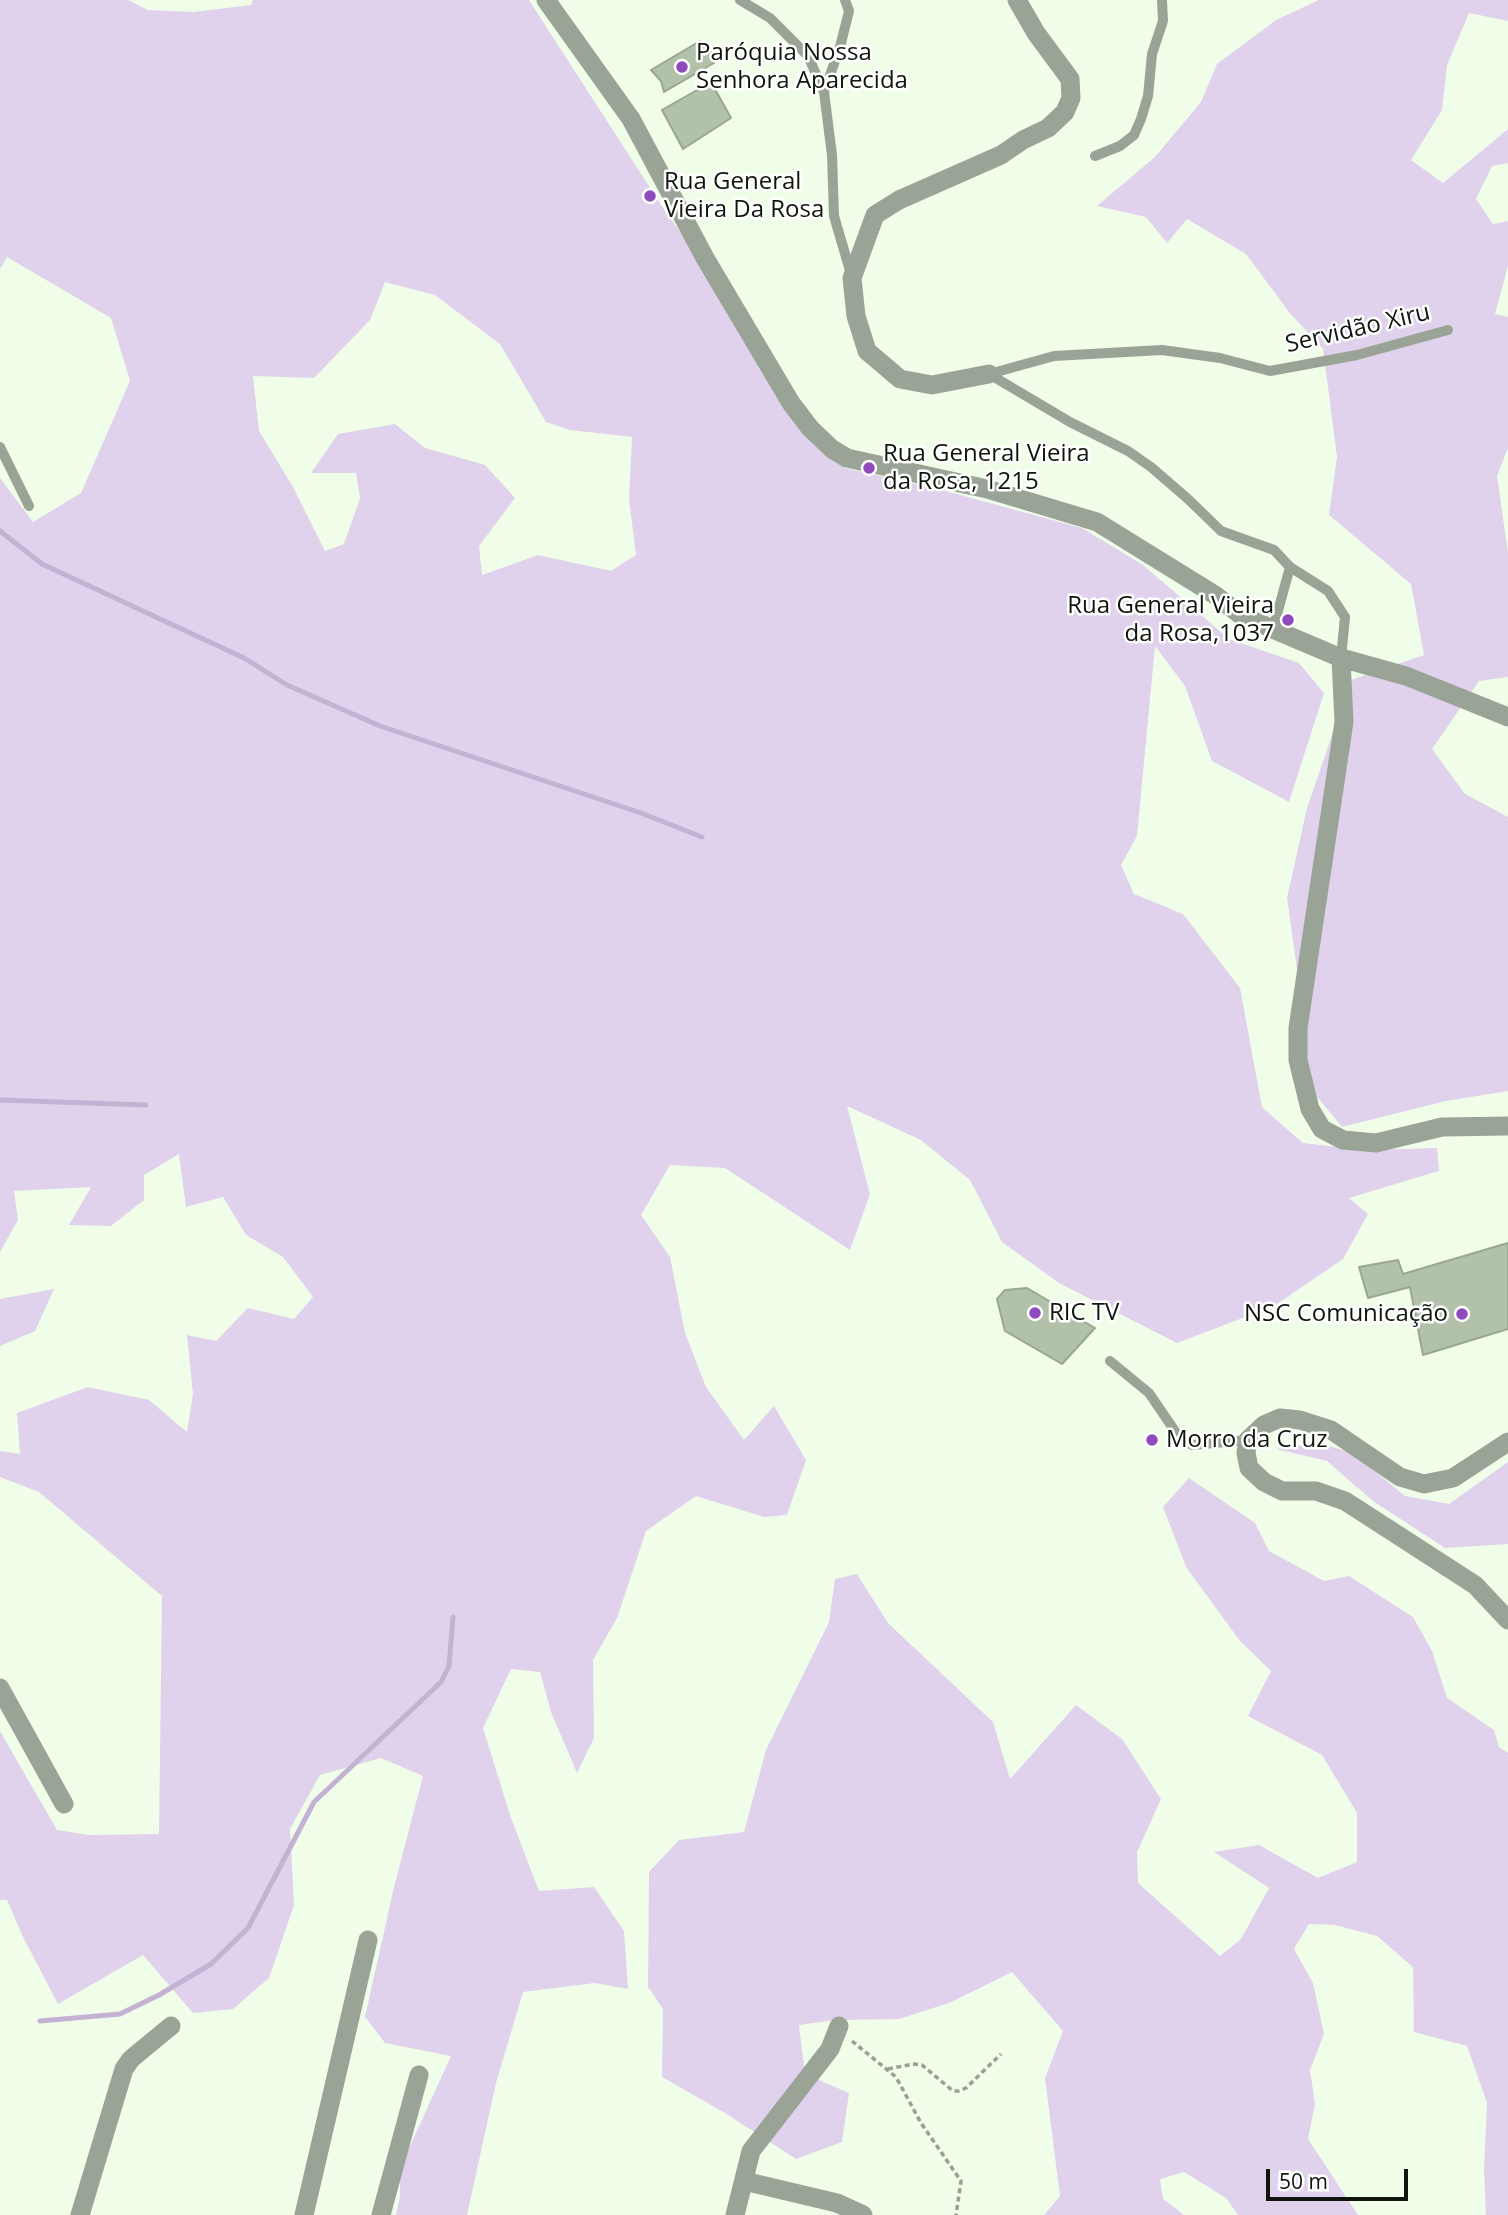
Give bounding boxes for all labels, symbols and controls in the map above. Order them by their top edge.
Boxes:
place label: Paróquia Nossa Senhora Aparecida [696,39,908,95]
marker: Paróquia Nossa Senhora Aparecida [674,59,690,75]
place label: Rua General Vieira Da Rosa [664,168,824,224]
marker: Rua General Vieira Da Rosa [642,188,658,204]
street label: Servidão Xiru [1283,298,1433,360]
place label: Rua General Vieira da Rosa, 1215 [883,440,1090,496]
marker: Rua General Vieira da Rosa, 1215 [861,460,877,476]
place label: Rua General Vieira da Rosa,1037 [1067,592,1274,648]
marker: Rua General Vieira da Rosa,1037 [1280,612,1296,628]
place label: RIC TV [1049,1299,1119,1327]
place label: NSC Comunicação [1244,1300,1448,1328]
marker: RIC TV [1027,1305,1043,1321]
marker: NSC Comunicação [1454,1306,1470,1322]
place label: Morro da Cruz [1166,1426,1327,1454]
marker: Morro da Cruz [1144,1432,1160,1448]
scale bar [1270,2156,1412,2200]
text: 50 m [1279,2167,1328,2195]

